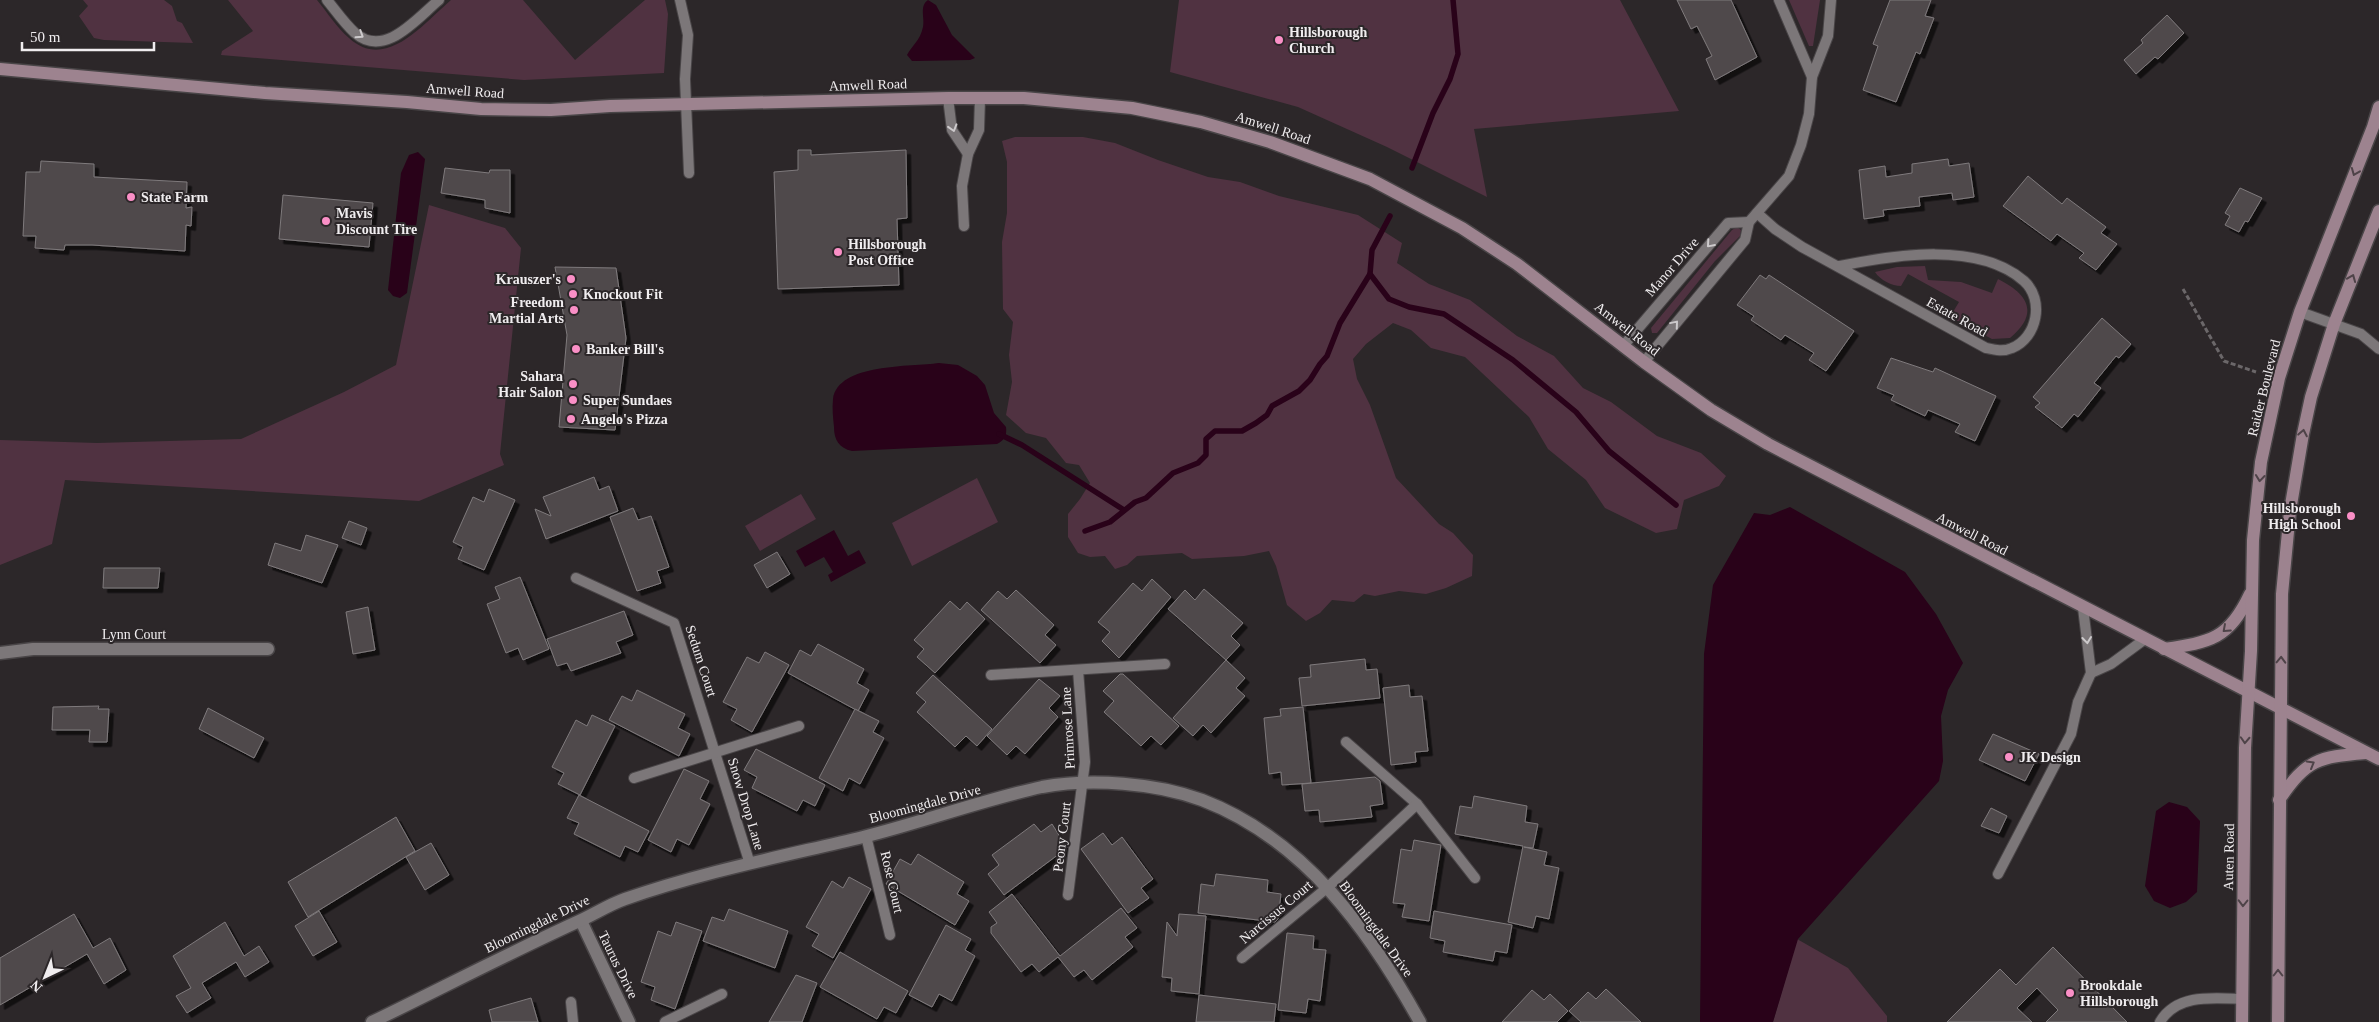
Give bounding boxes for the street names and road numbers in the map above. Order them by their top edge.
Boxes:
street label: Amwell Road [829,76,907,94]
street label: Amwell Road [425,81,505,101]
street label: Amwell Road [1234,109,1312,147]
street label: Manor Drive [1642,235,1702,299]
street label: Estate Road [1924,294,1990,340]
street label: Amwell Road [1592,299,1662,359]
street label: Raider Boulevard [2245,338,2283,438]
street label: Amwell Road [1934,510,2010,558]
street label: Sedum Court [682,623,720,699]
street label: Lynn Court [102,627,166,642]
street label: Primrose Lane [1058,687,1078,769]
street label: Snow Drop Lane [725,756,767,852]
street label: Bloomingdale Drive [868,782,982,826]
street label: Peony Court [1050,801,1074,873]
street label: Auten Road [2221,823,2237,891]
street label: Rose Court [878,849,906,915]
street label: Narcissus Court [1237,877,1315,947]
street label: Bloomingdale Drive [1336,878,1416,980]
street label: Bloomingdale Drive [482,892,592,956]
street label: Taurus Drive [595,929,641,1001]

